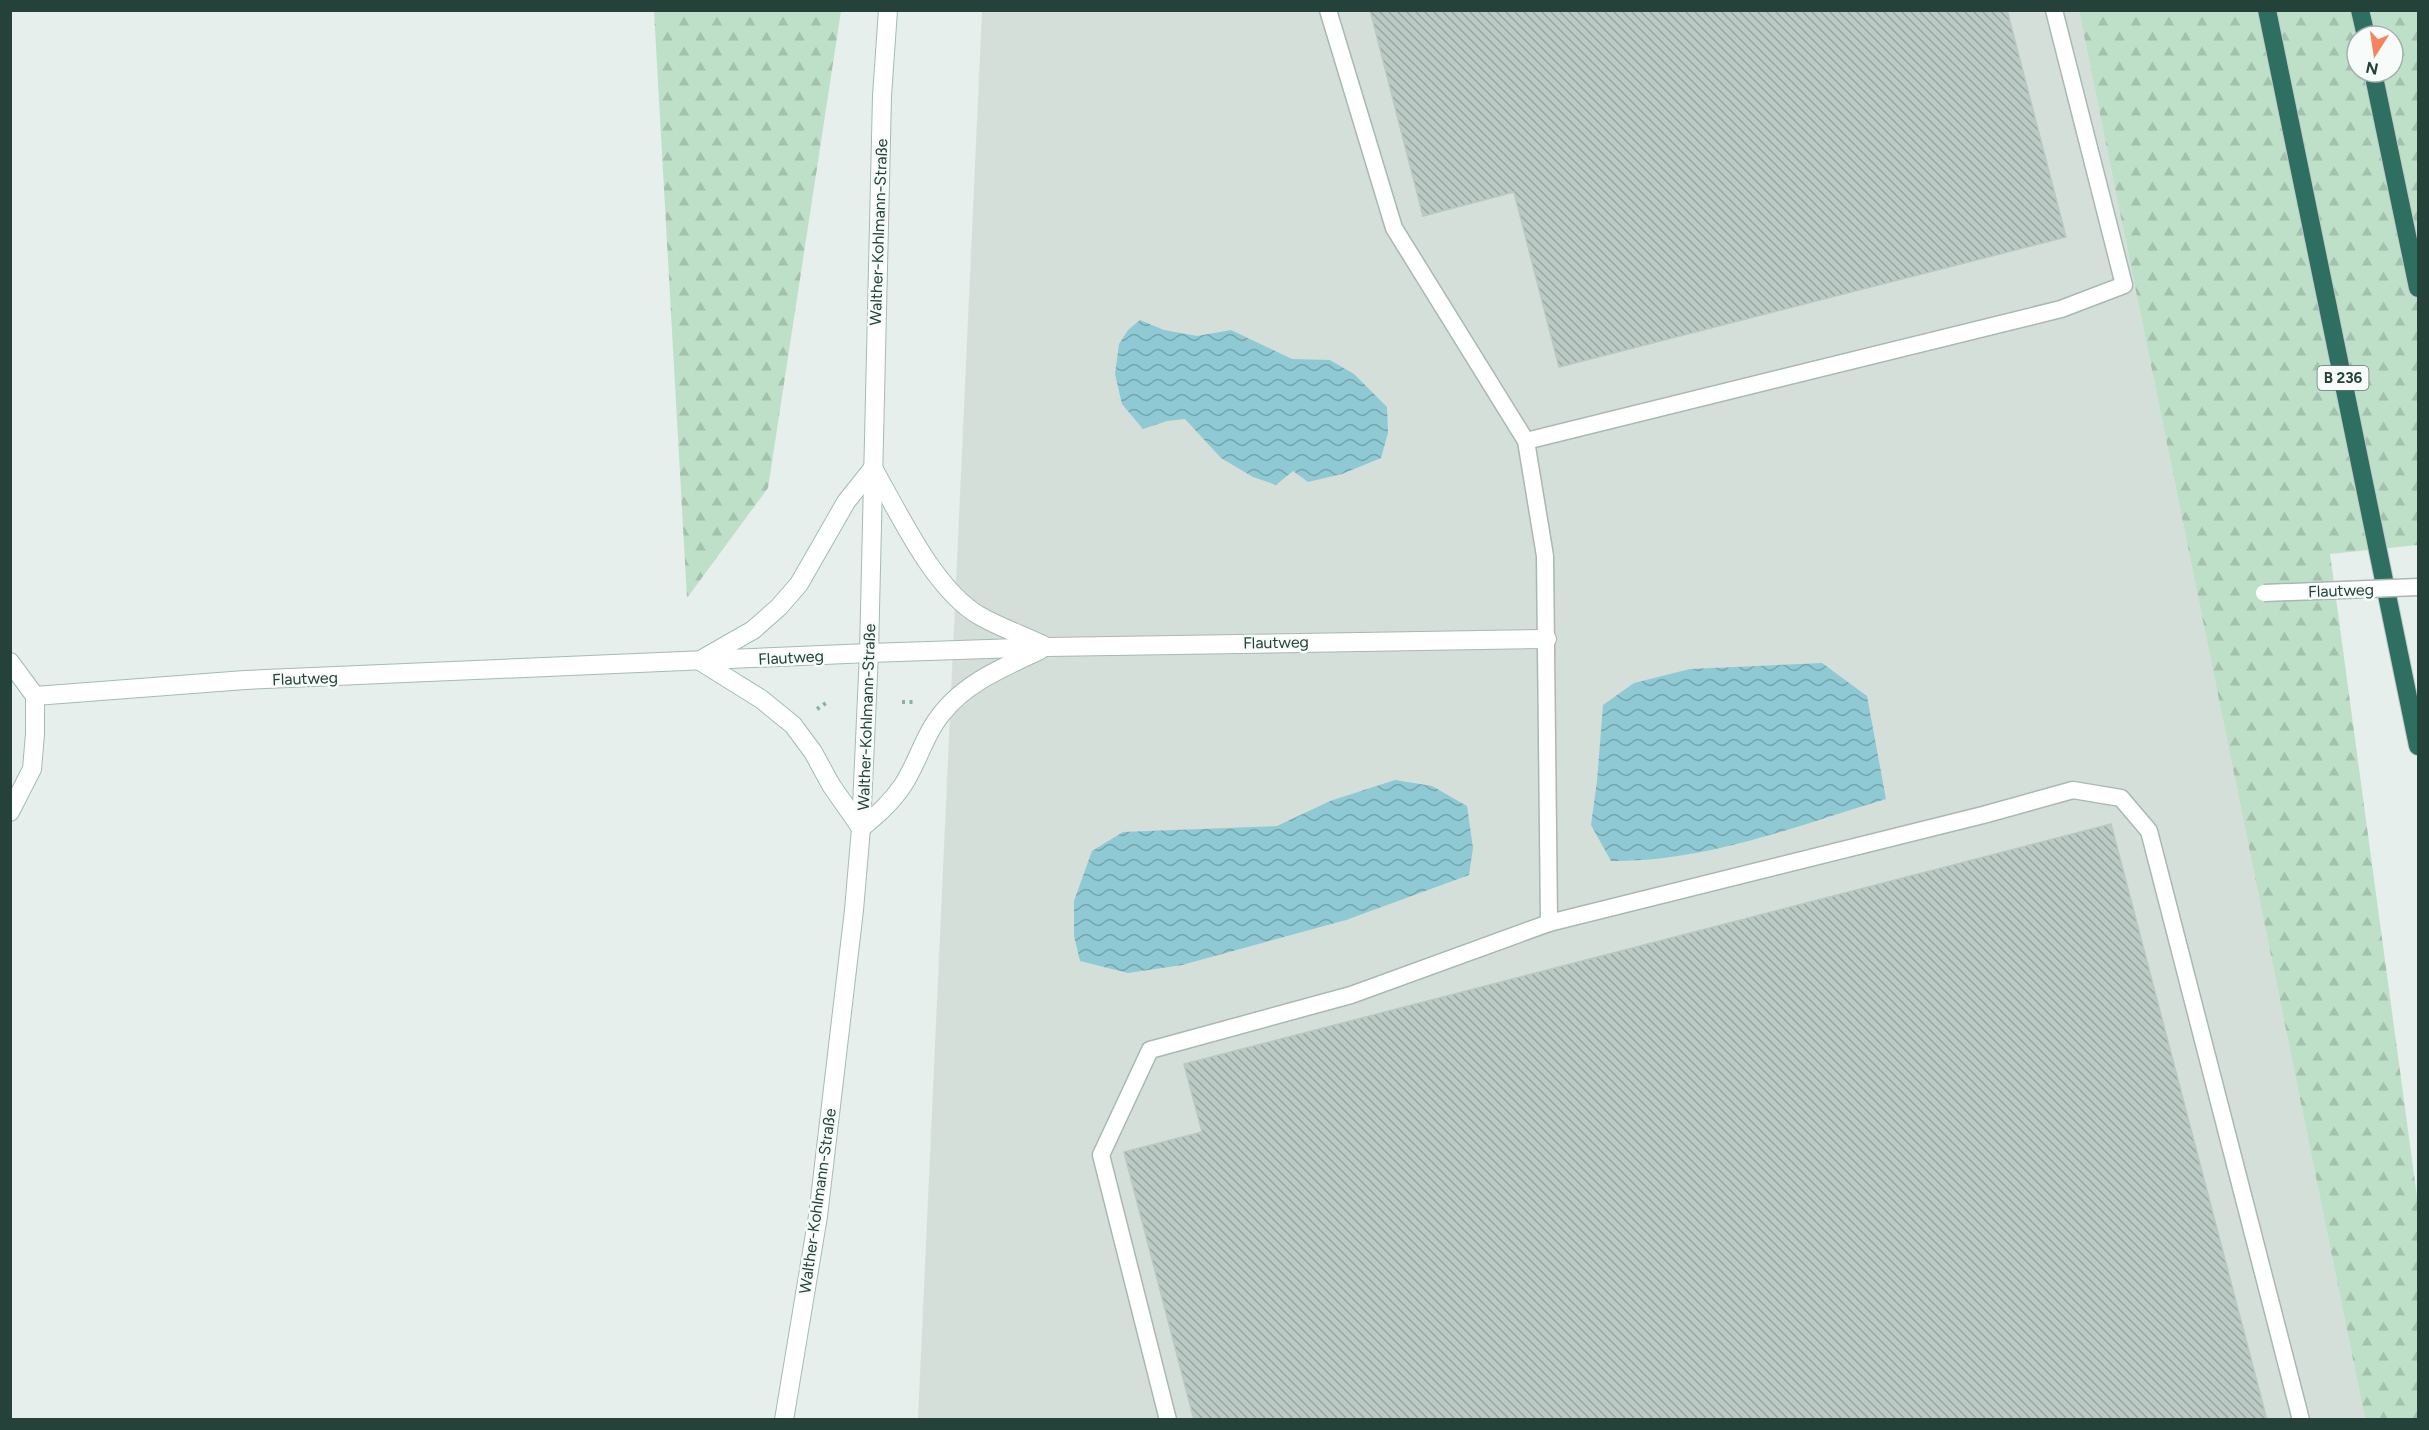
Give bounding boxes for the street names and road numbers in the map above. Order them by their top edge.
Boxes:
street label: Walther-Kohlmann-Straße [866,138,891,326]
road number: B 236 [2318,366,2368,390]
street label: Flautweg [2308,580,2374,601]
street label: Walther-Kohlmann-Straße [854,623,879,811]
street label: Flautweg [1243,632,1309,653]
street label: Flautweg [758,646,824,669]
street label: Flautweg [272,668,338,689]
street label: Walther-Kohlmann-Straße [795,1107,840,1295]

